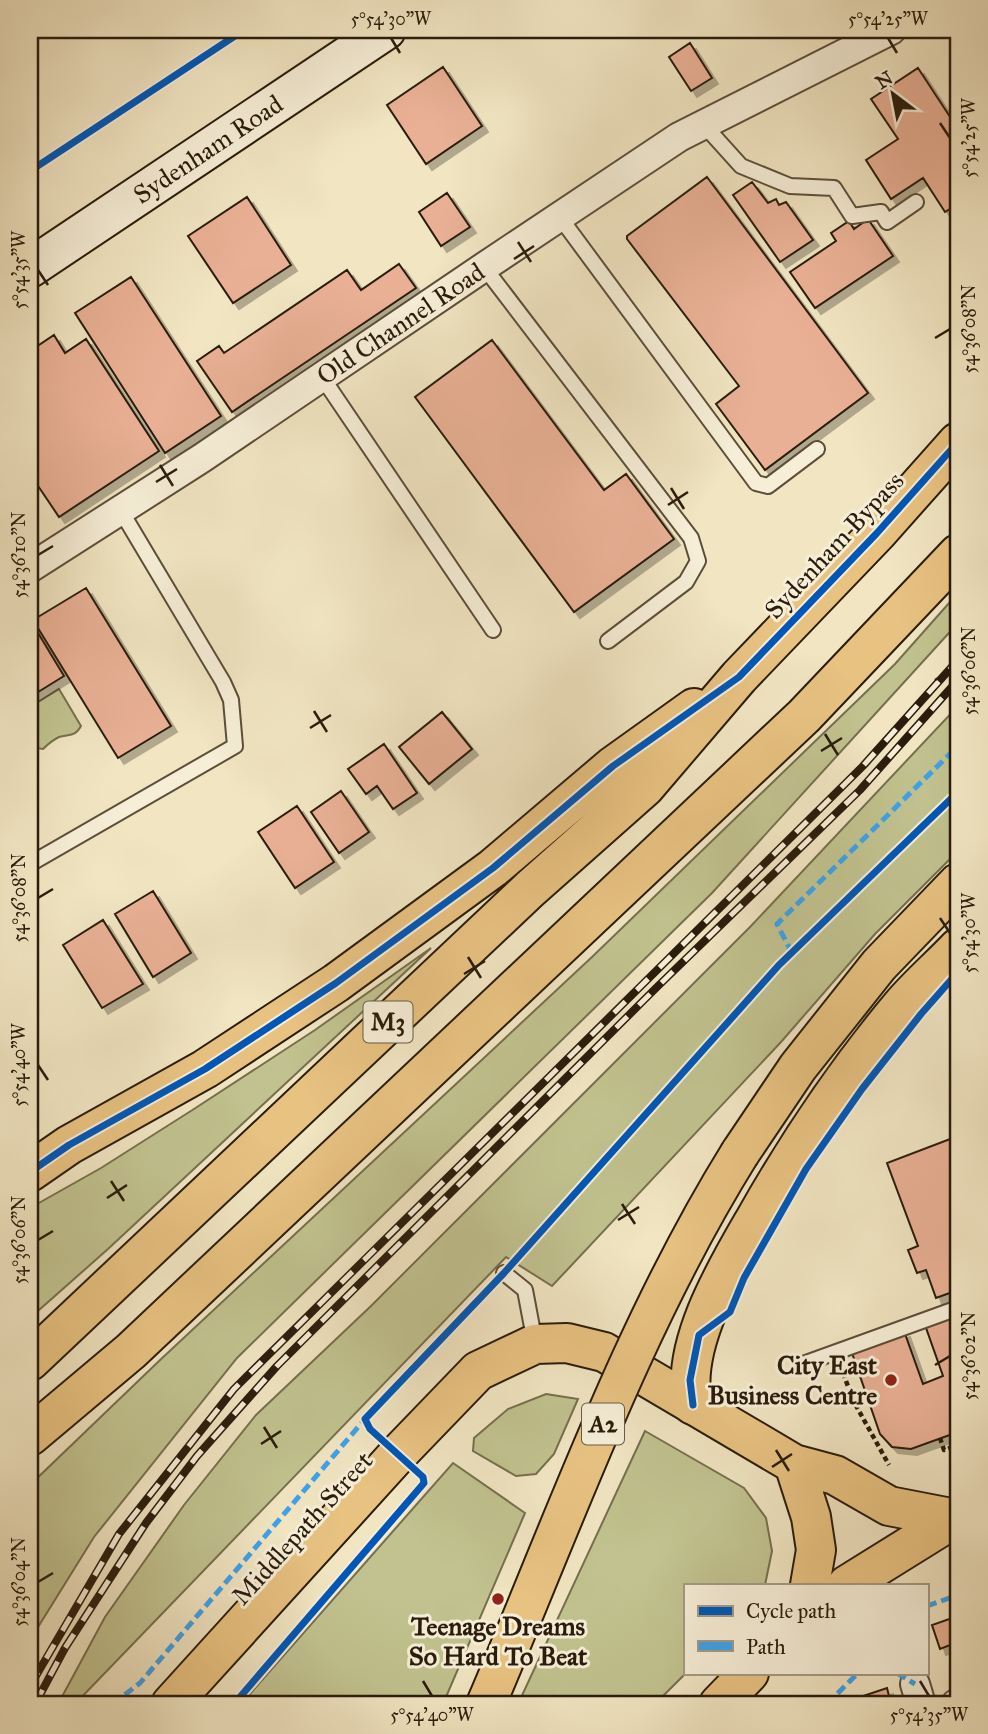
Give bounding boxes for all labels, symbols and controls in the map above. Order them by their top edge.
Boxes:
text: 5°54'30"W [351,8,432,30]
text: 5°54'25"W [848,8,929,30]
north arrow [858,60,928,130]
text: N [871,66,897,94]
street label: Sydenham Road [127,88,289,210]
text: 5°54'25"W [958,97,980,178]
text: 5°54'35"W [8,230,30,309]
street label: Old Channel Road [311,255,491,392]
text: 54°36'08"N [958,284,980,374]
street label: Sydenham Bypass [758,465,910,625]
text: 54°36'10"N [8,512,30,598]
text: 54°36'06"N [958,627,980,715]
text: 54°36'08"N [8,853,30,943]
text: 5°54'30"W [958,892,980,973]
road number: M3 [364,1002,412,1042]
text: 5°54'40"W [8,1022,30,1107]
text: 54°36'06"N [8,1196,30,1284]
text: 54°36'02"N [958,1312,980,1400]
place label: City East Business Centre [708,1349,878,1411]
marker: City East Business Centre [883,1372,899,1388]
road number: A2 [582,1404,624,1444]
street label: Middlepath Street [225,1445,379,1611]
text: 54°36'04"N [8,1537,30,1627]
legend [684,1584,928,1674]
marker: Teenage Dreams So Hard To Beat [490,1591,506,1607]
text: Cycle path [746,1598,837,1624]
place label: Teenage Dreams So Hard To Beat [409,1610,588,1672]
text: Path [746,1634,786,1660]
text: 5°54'40"W [390,1704,475,1726]
text: 5°54'35"W [890,1704,969,1726]

